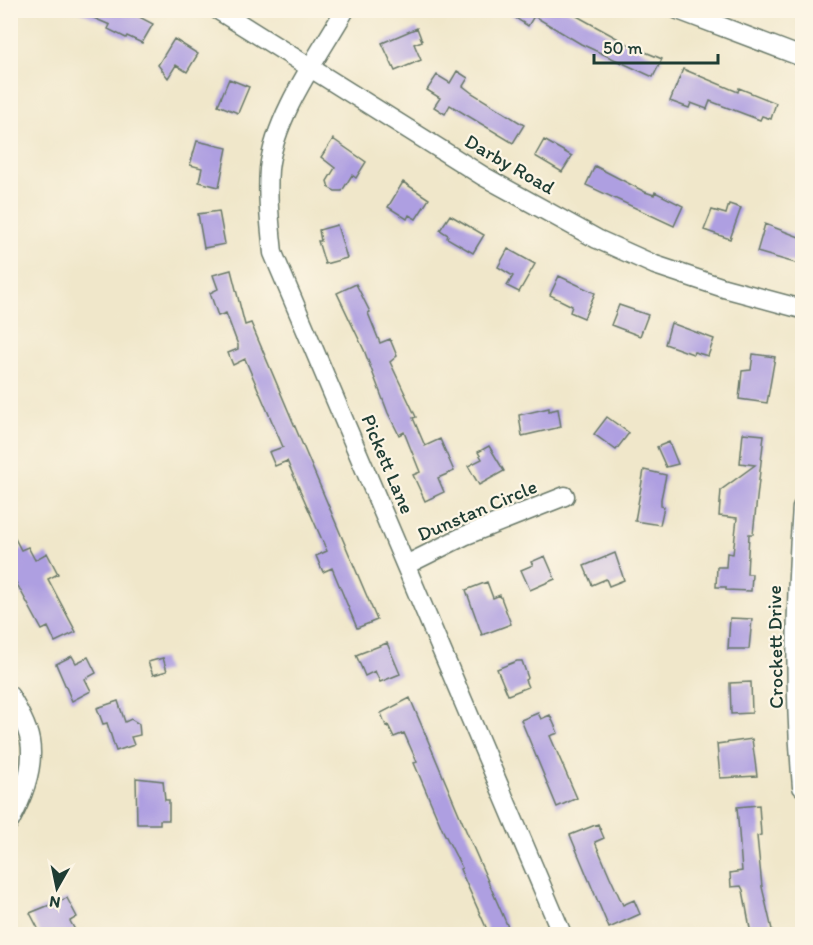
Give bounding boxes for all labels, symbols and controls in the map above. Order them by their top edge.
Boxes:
scale bar [594,27,718,65]
text: 50 m [603,37,643,59]
street label: Darby Road [461,129,559,199]
street label: Pickett Lane [356,411,420,517]
street label: Dunstan Circle [414,474,540,546]
street label: Crockett Drive [762,585,788,709]
north arrow [27,858,87,918]
text: N [48,892,62,913]

